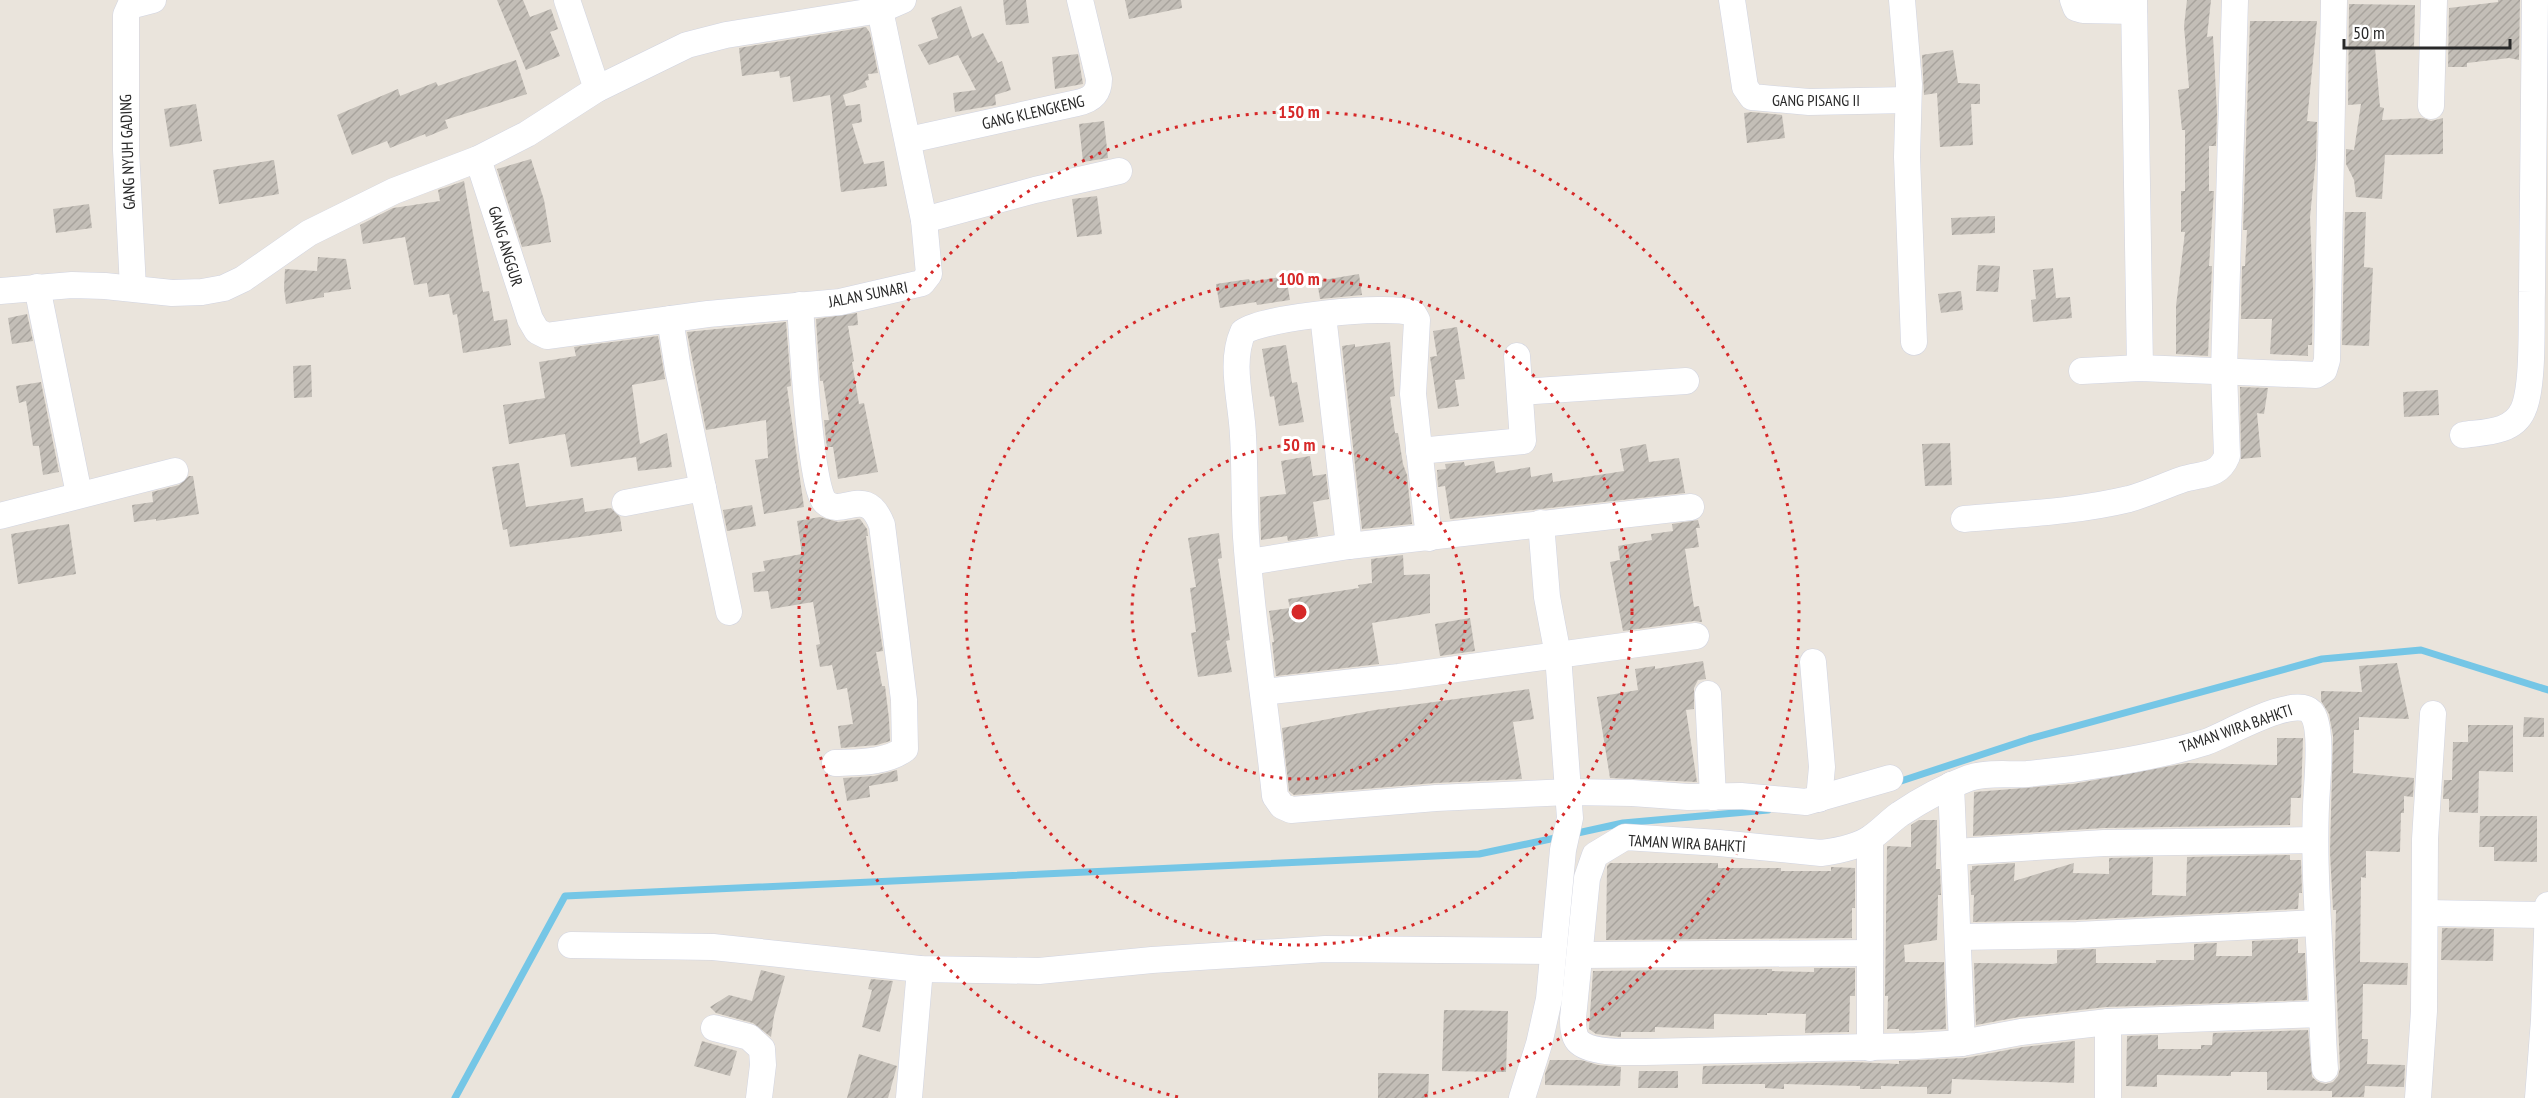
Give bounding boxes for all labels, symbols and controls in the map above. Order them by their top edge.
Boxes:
scale bar [2344,12,2510,50]
text: 50 m [2353,21,2385,44]
street label: GANG KLENGKENG [980,90,1086,133]
street label: GANG PISANG II [1772,90,1860,110]
street label: GANG NYUH GADING [115,94,139,210]
text: 150 m [1278,100,1320,123]
street label: GANG ANGGUR [484,203,528,289]
text: 100 m [1278,267,1320,290]
street label: JALAN SUNARI [826,277,909,312]
text: 50 m [1283,433,1315,456]
centre of rings [1289,602,1309,622]
street label: TAMAN WIRA BAHKTI [2177,699,2295,757]
street label: TAMAN WIRA BAHKTI [1628,830,1746,856]

